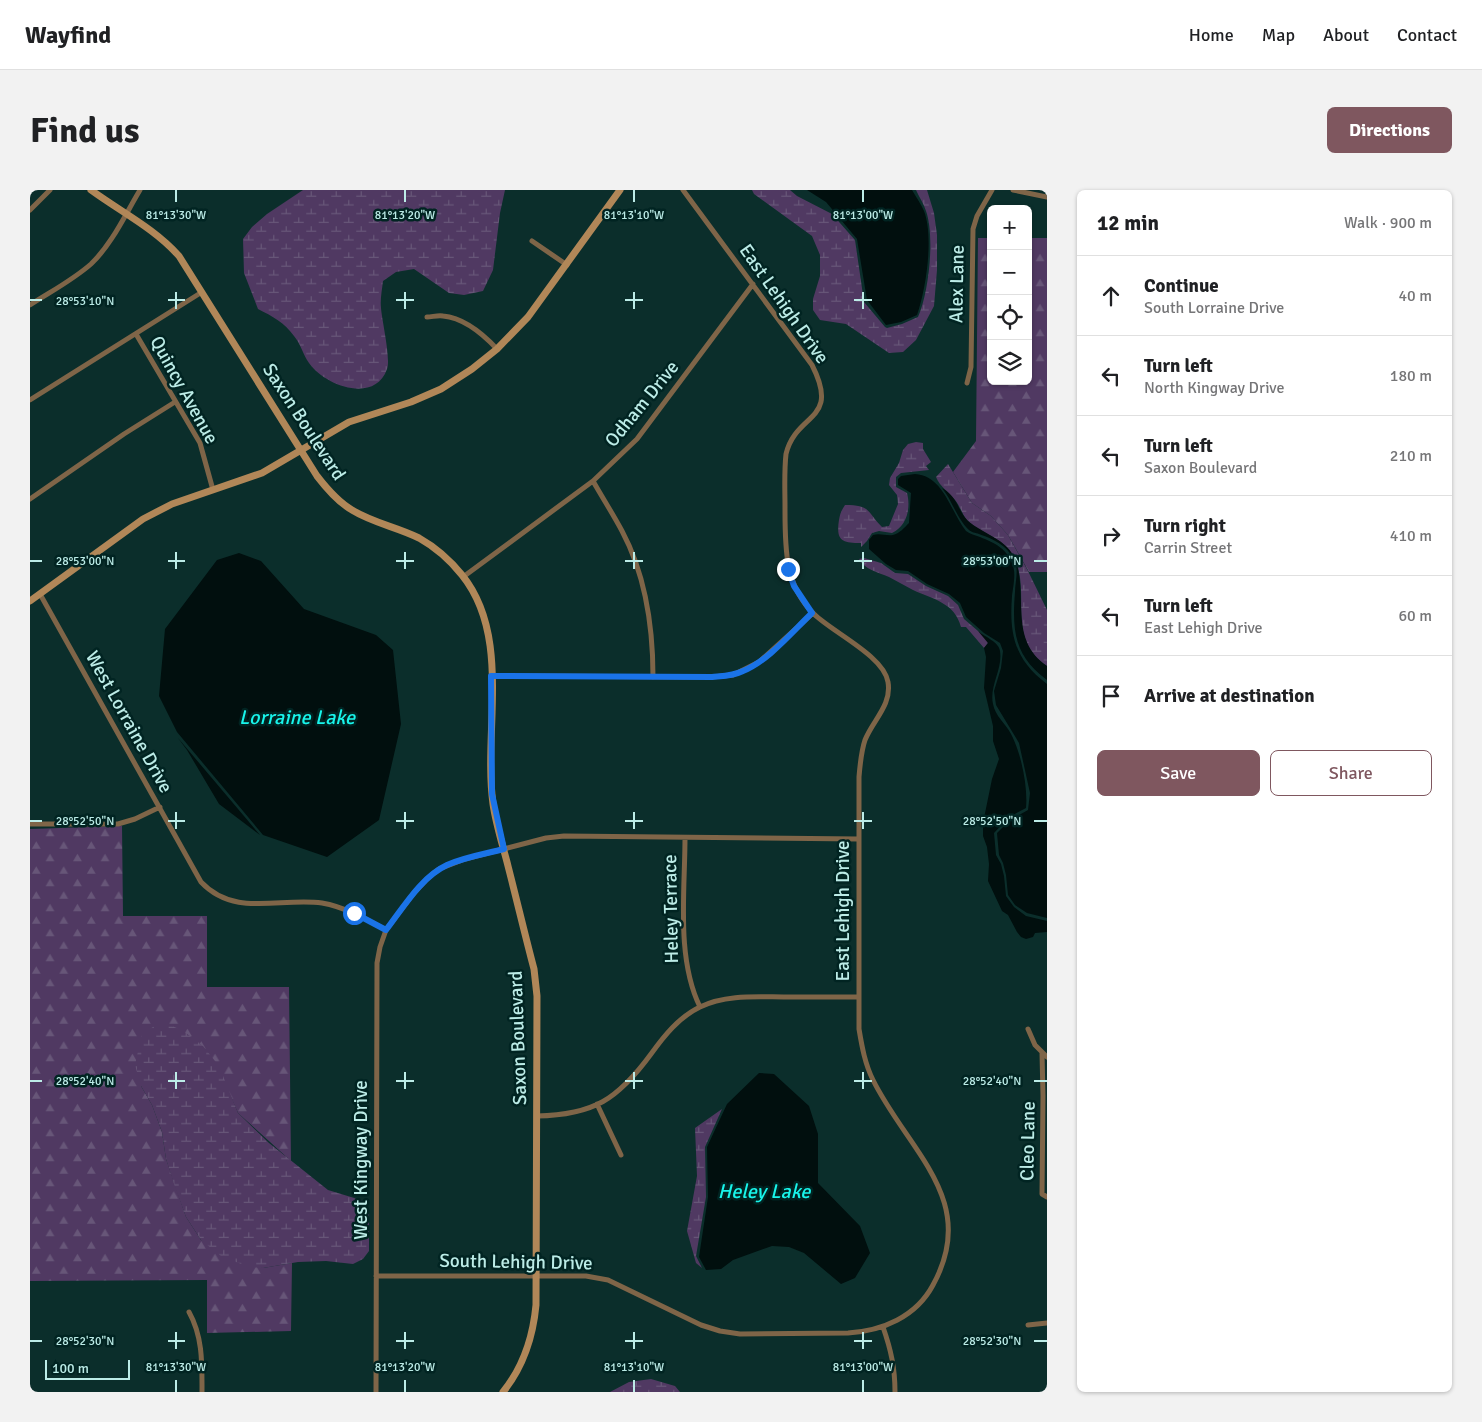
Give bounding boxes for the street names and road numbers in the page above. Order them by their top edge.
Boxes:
street label: East Lehigh Drive [734,239,834,369]
street label: Alex Lane [944,245,970,323]
street label: Quincy Avenue [144,332,224,448]
street label: Odham Drive [600,356,684,452]
street label: Saxon Boulevard [257,359,351,485]
street label: West Lorraine Drive [80,647,178,797]
street label: East Lehigh Drive [831,841,855,981]
street label: Heley Terrace [658,854,684,964]
street label: Saxon Boulevard [504,970,532,1106]
street label: West Kingway Drive [349,1080,373,1240]
street label: Cleo Lane [1015,1101,1041,1181]
street label: South Lehigh Drive [439,1249,593,1275]

